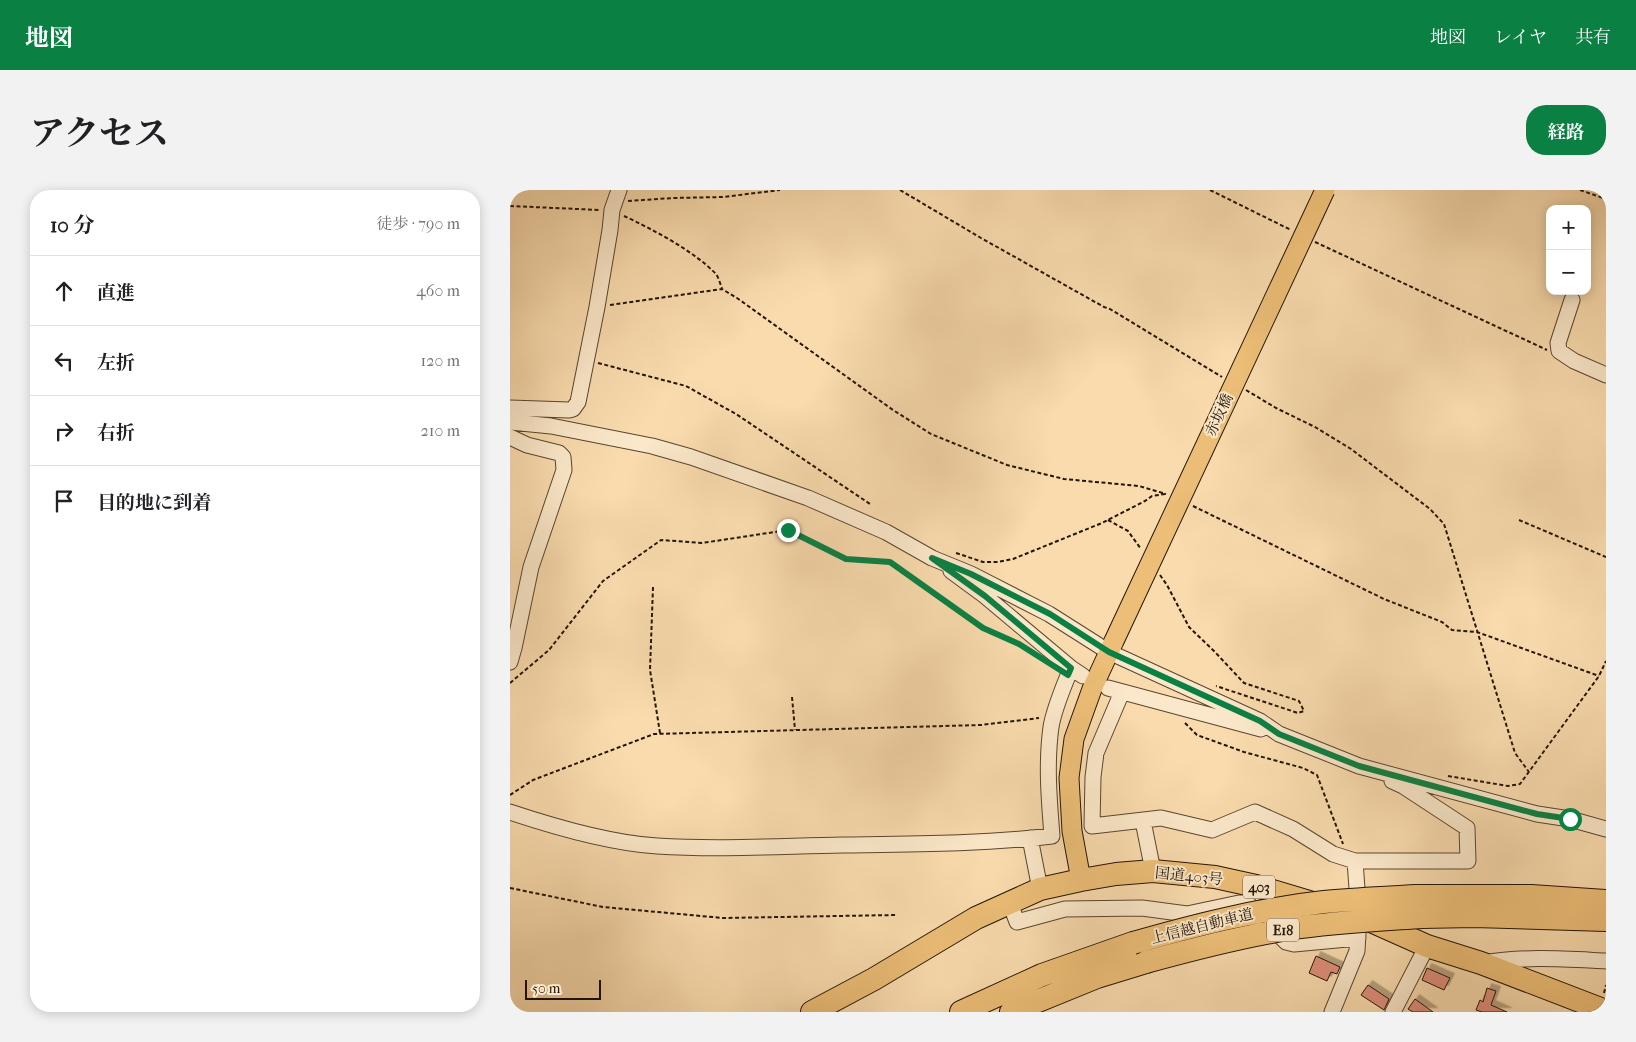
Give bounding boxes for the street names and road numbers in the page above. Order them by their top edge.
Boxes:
street label: 赤坂橋 [1201,391,1237,439]
street label: 国道403号 [1154,863,1224,889]
road number: 403 [1243,876,1275,899]
street label: 上信越自動車道 [1149,905,1255,947]
road number: E18 [1267,918,1299,942]

